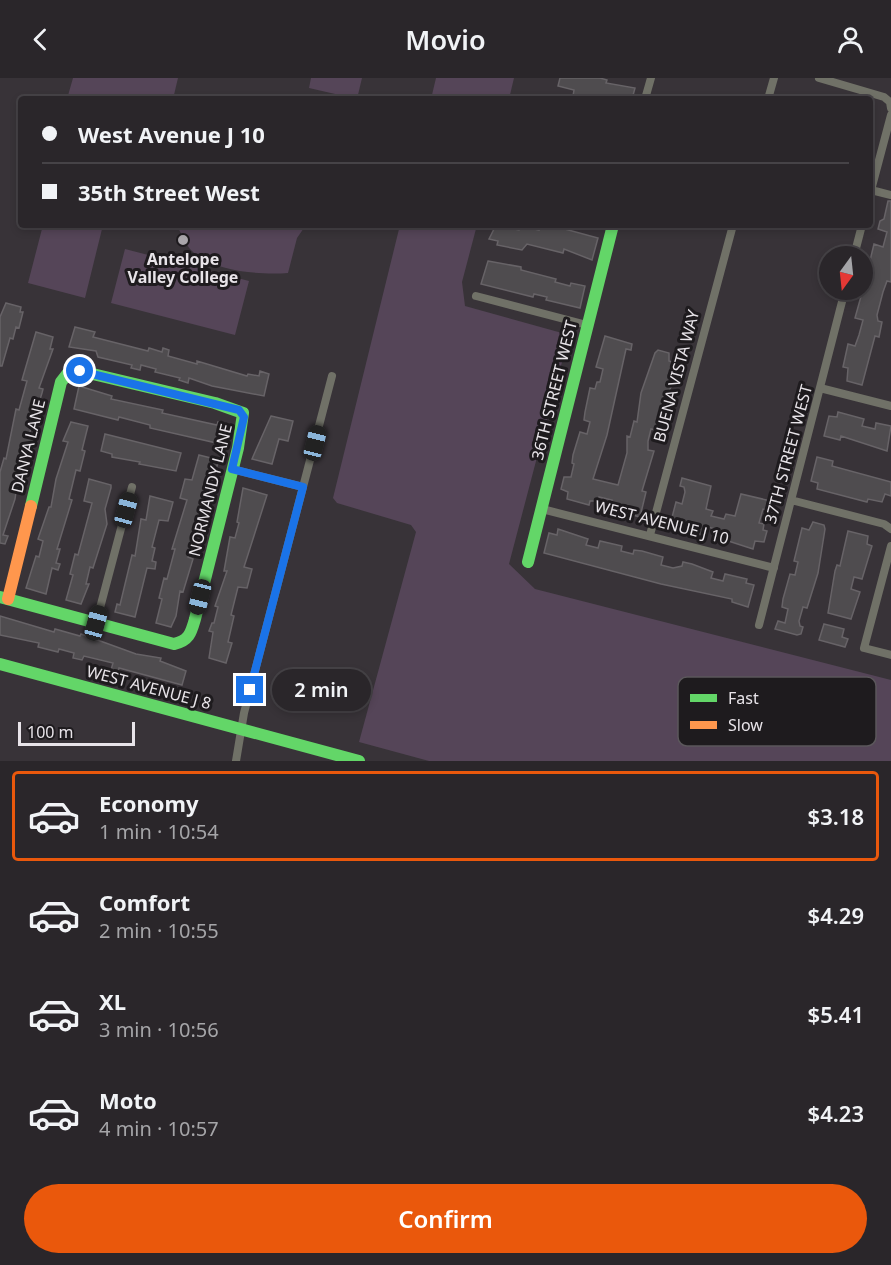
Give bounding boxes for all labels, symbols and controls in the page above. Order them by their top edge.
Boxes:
text: Movio [405,21,486,58]
icon: back [24,23,57,56]
icon: person [834,23,867,56]
text: West Avenue J 10 [78,119,265,149]
text: 35th Street West [78,177,260,207]
marker: Antelope Valley College [176,233,190,247]
north arrow [819,246,873,300]
map controls [819,246,873,300]
place label: Antelope Valley College [128,248,238,288]
street label: BUENA VISTA WAY [648,307,704,445]
street label: 36TH STREET WEST [526,318,582,462]
route start [66,357,93,384]
street label: 37TH STREET WEST [759,382,817,526]
street label: DANYA LANE [6,397,50,495]
street label: NORMANDY LANE [183,421,237,559]
car [302,423,328,463]
car [113,490,139,530]
street label: WEST AVENUE J 10 [593,495,731,549]
car [187,577,213,617]
car [83,603,109,643]
street label: WEST AVENUE J 8 [84,660,214,714]
callout: 2 min [271,669,370,711]
route end [236,676,263,703]
text: 2 min [294,676,349,703]
legend [678,677,876,746]
text: Fast [728,687,759,709]
text: Slow [728,714,763,736]
scale bar [18,719,135,746]
text: 100 m [27,721,74,743]
text: Economy [99,788,198,818]
icon: car [27,789,81,843]
text: $3.18 [808,801,864,831]
text: 1 min · 10:54 [99,818,219,845]
text: Comfort [99,887,190,917]
icon: car [27,888,81,942]
text: $4.29 [808,900,864,930]
text: 2 min · 10:55 [99,917,219,944]
text: XL [99,986,126,1016]
icon: car [27,987,81,1041]
text: $5.41 [808,999,864,1029]
text: 3 min · 10:56 [99,1016,219,1043]
text: Moto [99,1085,157,1115]
icon: car [27,1086,81,1140]
text: $4.23 [808,1098,864,1128]
text: 4 min · 10:57 [99,1115,219,1142]
button: Confirm [24,1184,867,1253]

